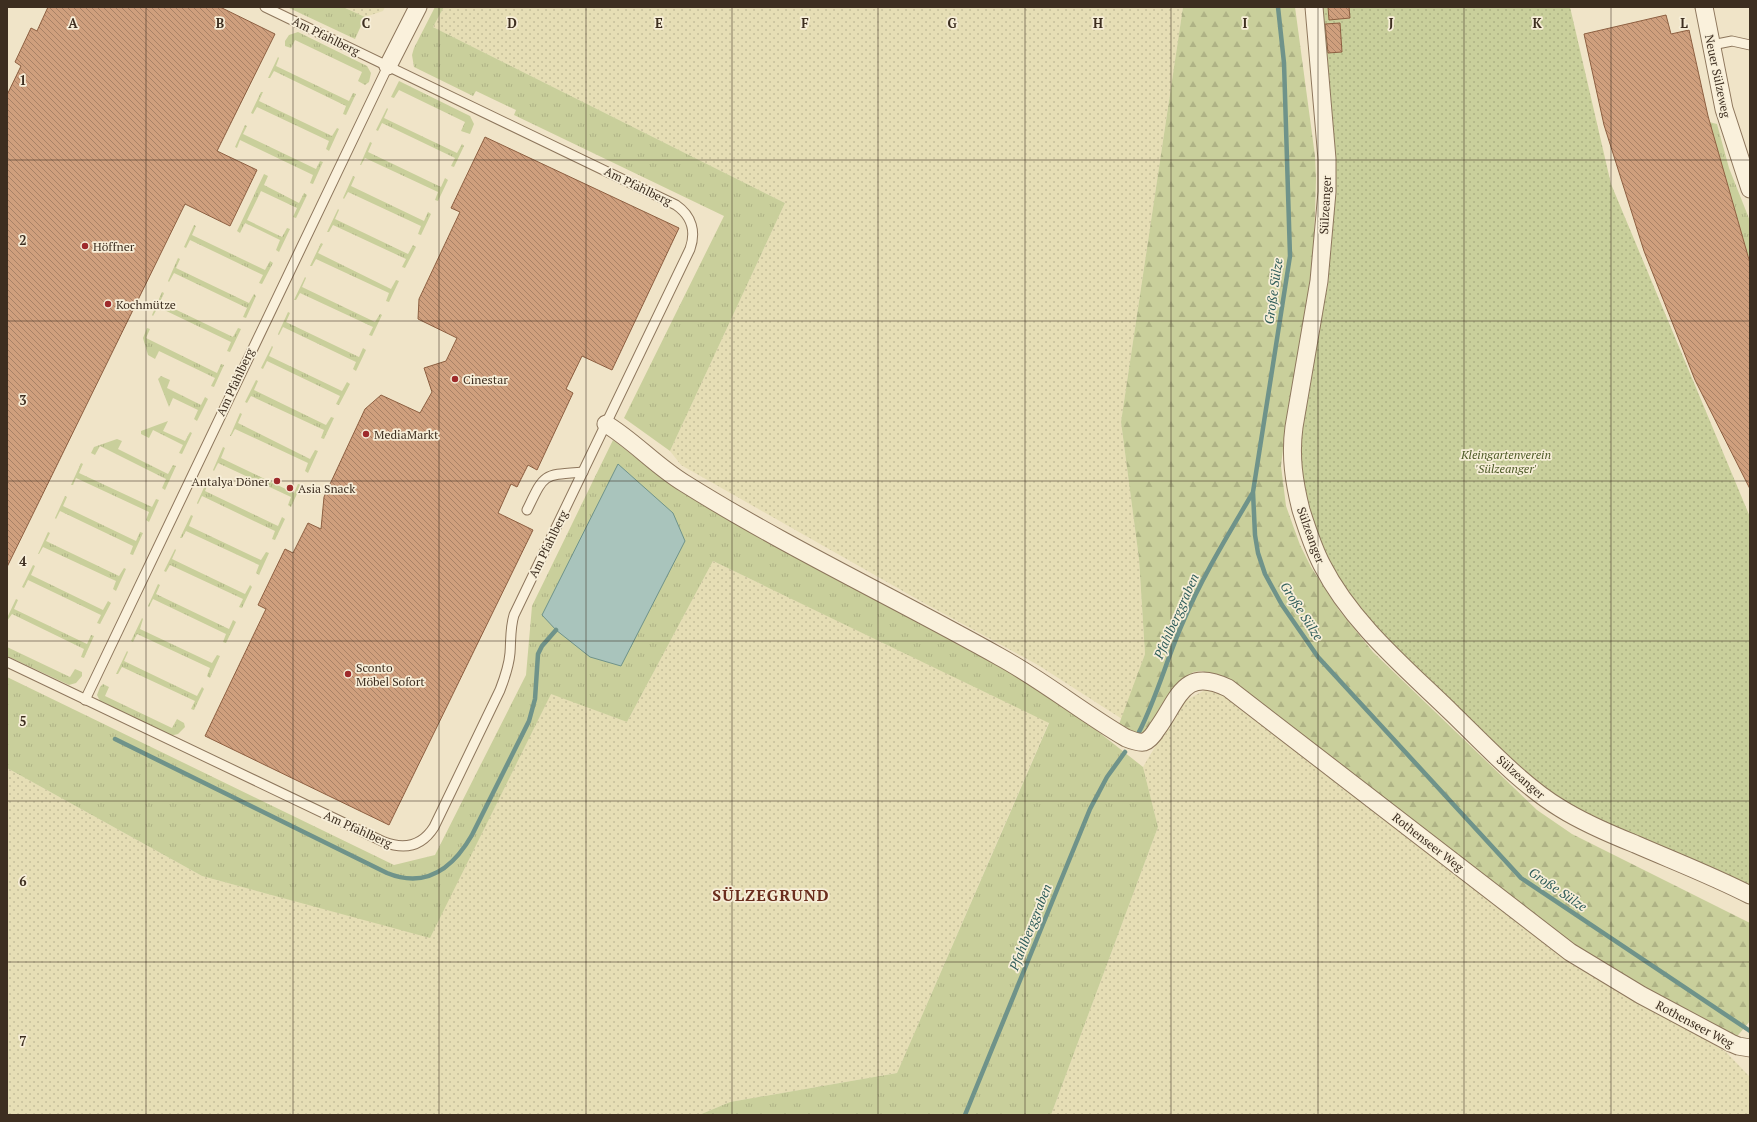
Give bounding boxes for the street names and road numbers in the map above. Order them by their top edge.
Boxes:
street label: Am Pfahlberg [290,13,363,59]
street label: Neuer Sülzeweg [1702,33,1734,120]
street label: Am Pfahlberg [602,163,675,209]
street label: Sülzeanger [1316,175,1334,235]
street label: Am Pfahlberg [213,345,257,418]
street label: Sülzeanger [1294,505,1328,566]
street label: Am Pfahlberg [525,507,571,580]
street label: Sülzeanger [1494,752,1548,802]
street label: Am Pfahlberg [322,807,395,851]
street label: Rothenseer Weg [1389,810,1467,875]
street label: Rothenseer Weg [1653,997,1737,1051]

